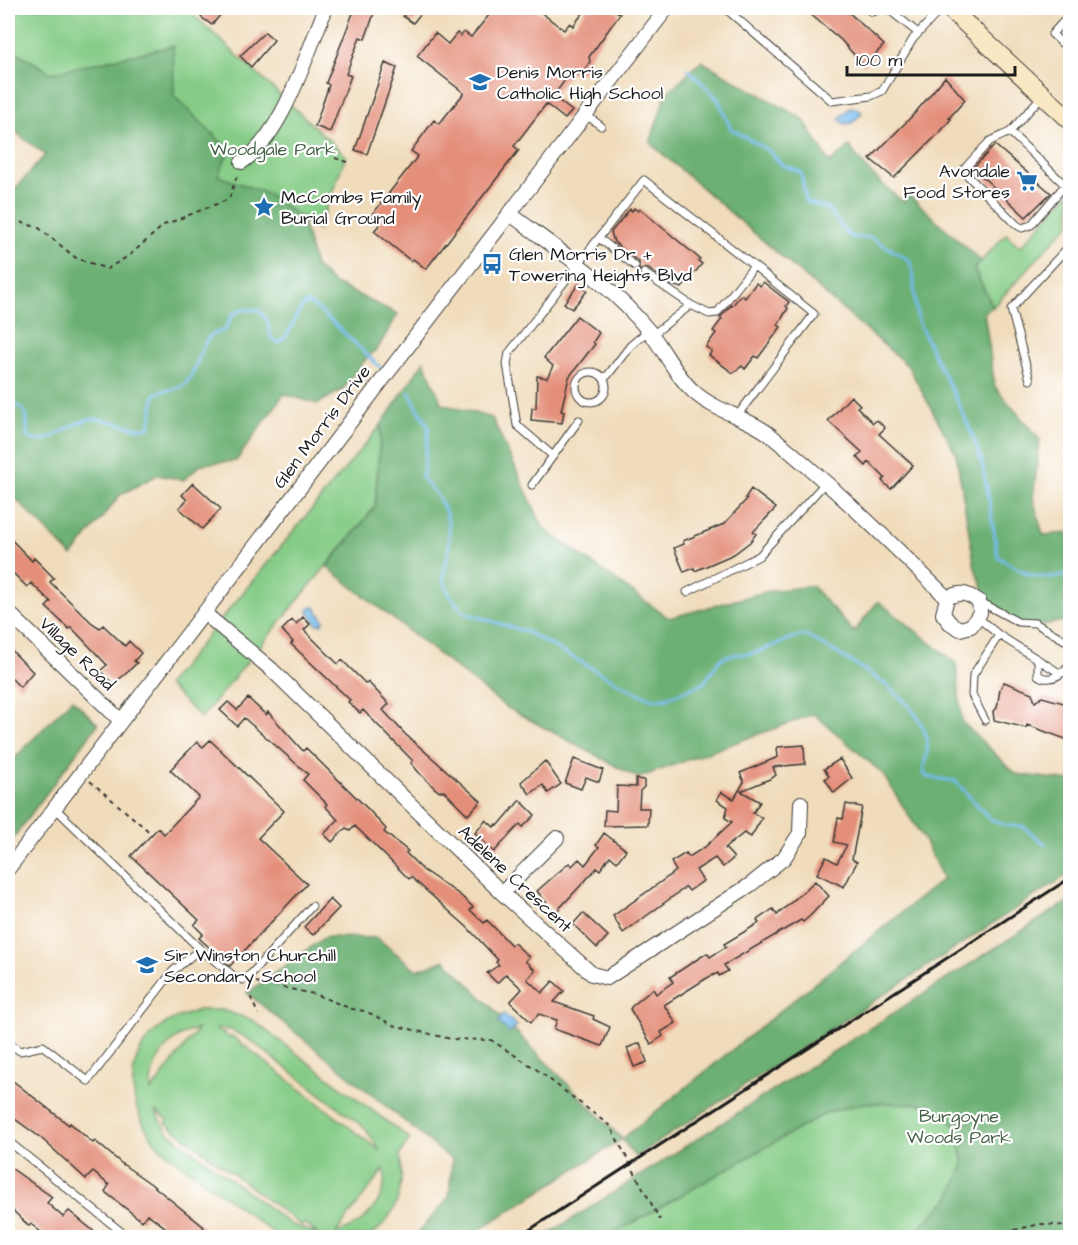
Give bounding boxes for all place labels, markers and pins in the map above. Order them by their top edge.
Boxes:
place label: Denis Morris Catholic High School [497,60,664,107]
school or university icon: Denis Morris Catholic High School [468,70,492,94]
place label: Avondale Food Stores [903,159,1010,205]
supermarket icon: Avondale Food Stores [1015,169,1039,193]
place label: McCombs Family Burial Ground [281,185,422,231]
place icon: McCombs Family Burial Ground [252,195,276,219]
place label: Glen Morris Dr + Towering Heights Blvd [509,242,692,289]
bus stop icon: Glen Morris Dr + Towering Heights Blvd [480,252,504,276]
place label: Sir Winston Churchill Secondary School [164,943,336,990]
school or university icon: Sir Winston Churchill Secondary School [135,953,159,977]

